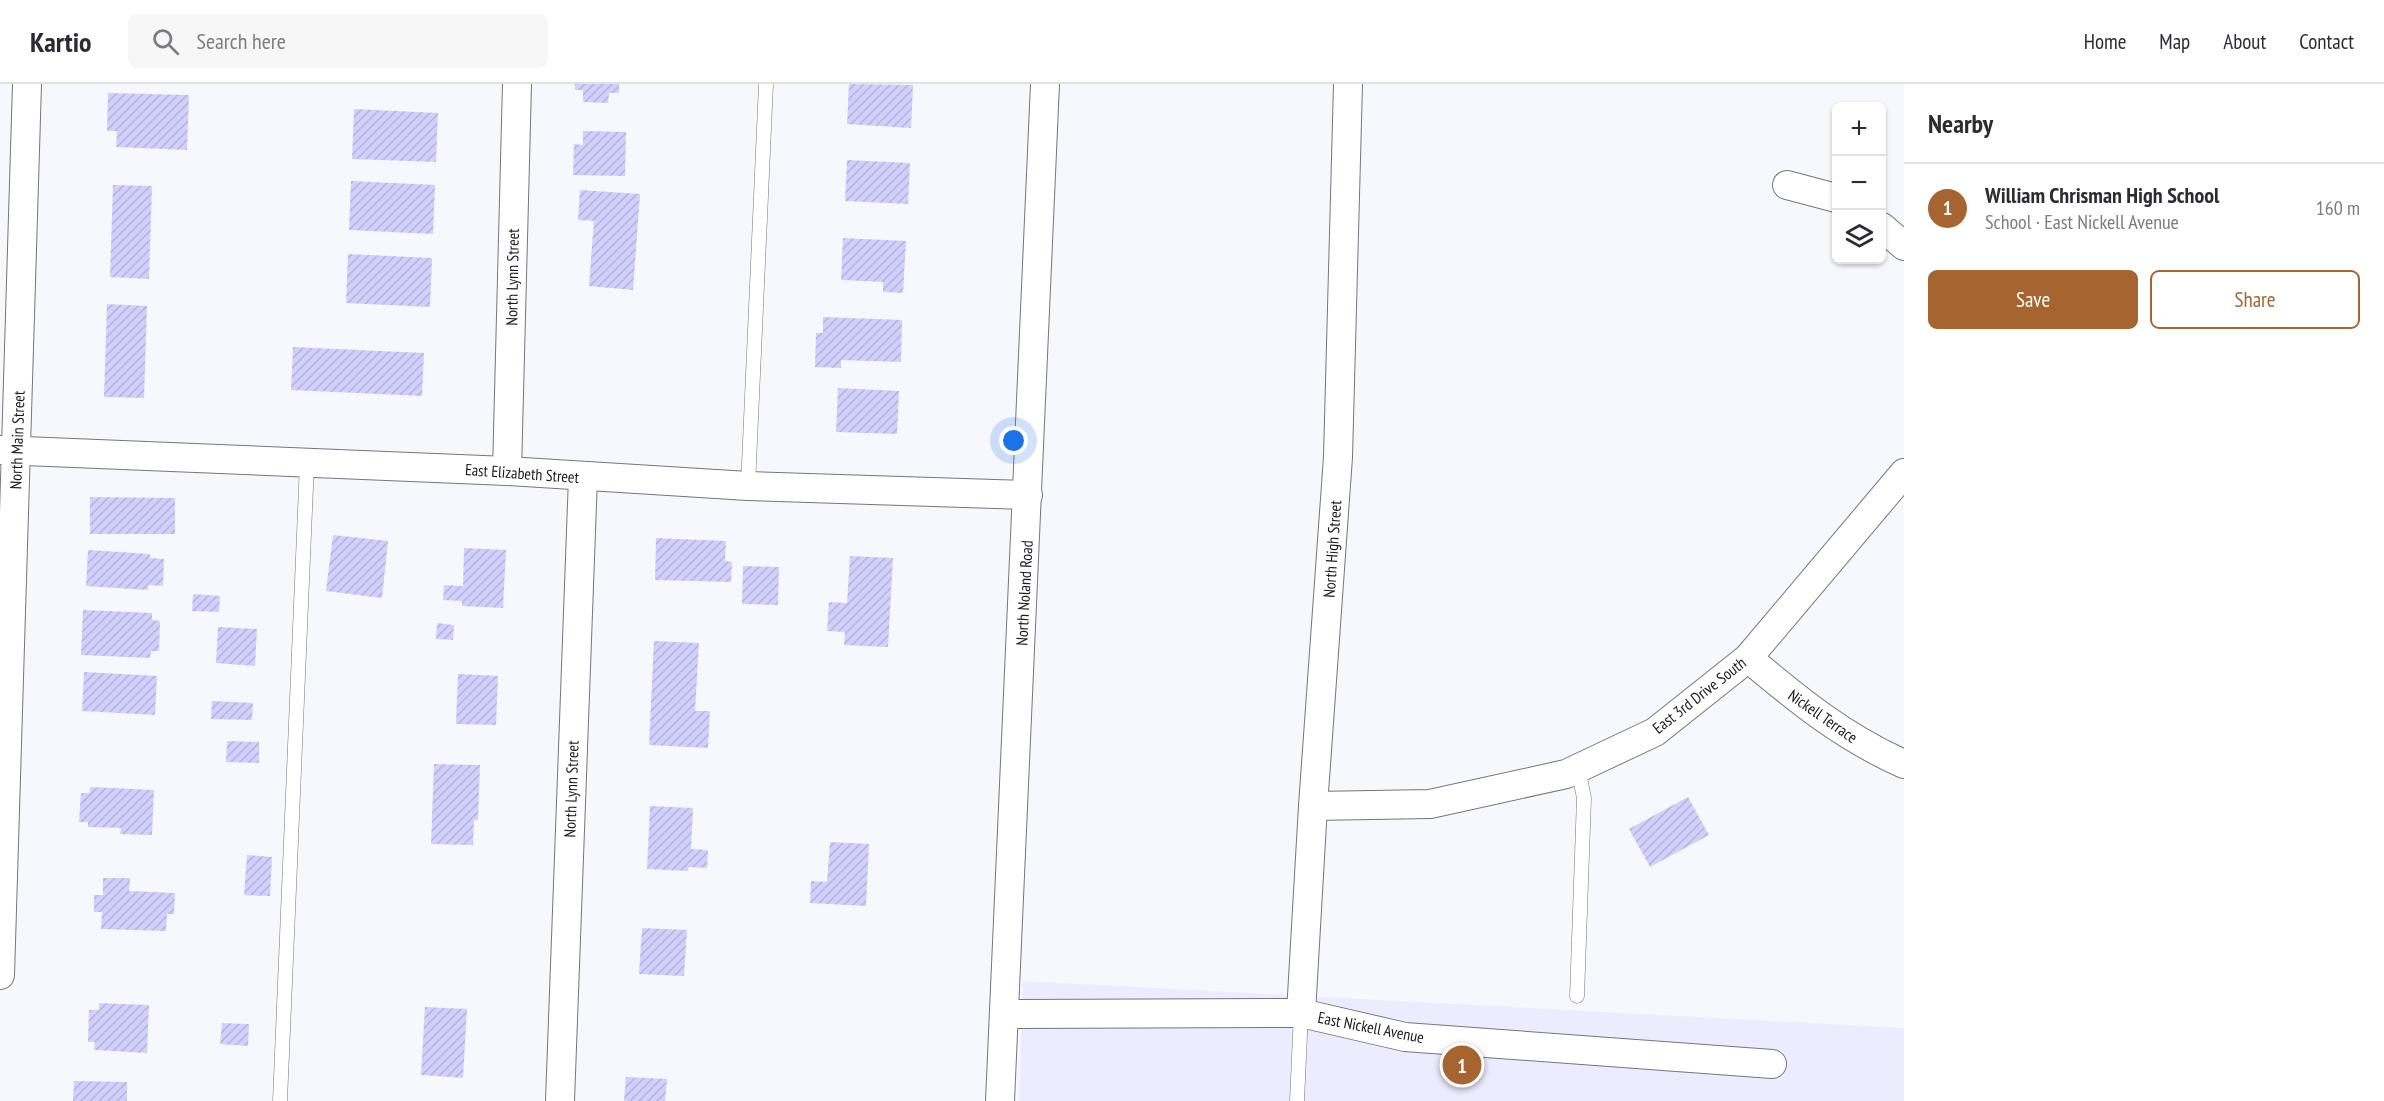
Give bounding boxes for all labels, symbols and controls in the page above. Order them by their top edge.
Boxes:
search box [128,14,548,68]
text: Kartio [30,23,92,60]
icon: search [149,25,182,58]
text: Search here [197,27,286,55]
text: Home [2084,28,2126,55]
text: Map [2159,28,2190,55]
text: About [2223,28,2266,55]
text: Contact [2299,28,2354,55]
map controls [1832,102,1886,264]
button: + [1832,102,1886,156]
text: Nearby [1928,107,1993,140]
button: − [1832,156,1886,210]
text: William Chrisman High School [1985,181,2219,209]
text: 1 [1943,195,1952,221]
text: 160 m [2316,195,2360,221]
text: School · East Nickell Avenue [1985,209,2179,235]
button: layers [1832,210,1886,264]
street label: North Lynn Street [501,228,523,326]
button: Save [1928,270,2138,329]
button: Share [2150,270,2360,329]
street label: North Main Street [5,390,29,490]
your location [999,426,1028,455]
street label: East Elizabeth Street [464,459,580,487]
street label: North High Street [1319,499,1345,598]
street label: North Noland Road [1011,540,1037,646]
street label: East 3rd Drive South [1648,652,1750,738]
street label: Nickell Terrace [1784,685,1862,747]
street label: North Lynn Street [559,740,583,838]
street label: East Nickell Avenue [1316,1007,1426,1047]
pin: 1 [1442,1042,1482,1088]

